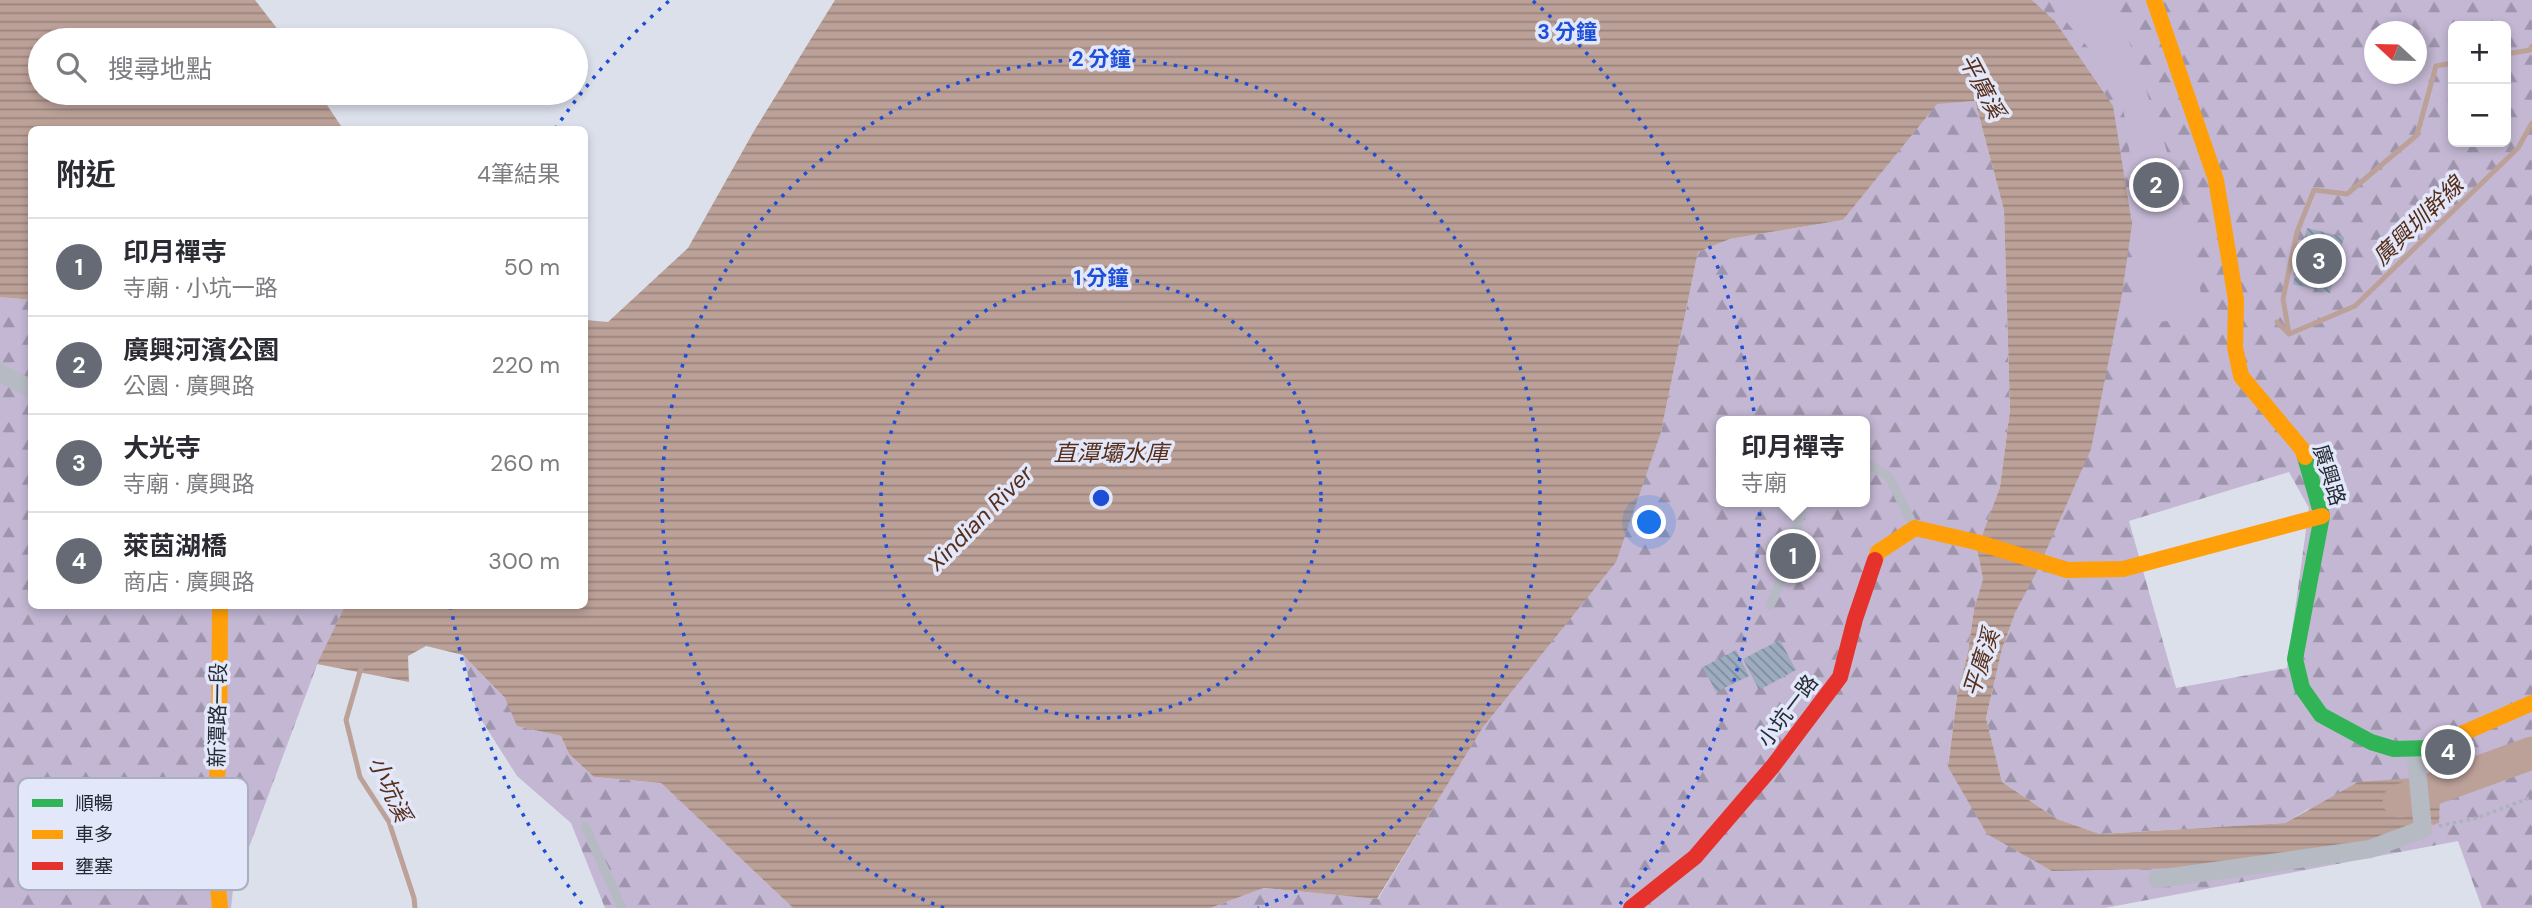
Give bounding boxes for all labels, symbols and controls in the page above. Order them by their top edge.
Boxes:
text: 3 分鐘 [1537,18,1597,46]
north arrow [2364,21,2427,84]
map controls [2448,21,2511,147]
button: + [2448,21,2511,84]
search box [28,28,588,105]
text: 2 分鐘 [1071,45,1131,73]
icon: search [52,48,90,86]
water label: 平廣溪 [1953,48,2013,126]
text: 搜尋地點 [108,52,212,86]
button: − [2448,84,2511,147]
text: 附近 [56,155,116,194]
text: 4筆結果 [477,159,560,189]
pin: 2 [2133,159,2179,211]
water label: 廣興圳幹線 [2366,168,2472,272]
text: 印月禪寺 [123,235,227,269]
pin: 3 [2296,235,2342,287]
text: 1 [75,252,83,282]
text: 50 m [504,252,560,282]
text: 1 分鐘 [1074,264,1128,292]
text: 寺廟 · 小坑一路 [123,273,278,303]
text: 廣興河濱公園 [123,333,279,367]
text: 2 [72,350,86,380]
text: 220 m [491,350,560,380]
text: 公園 · 廣興路 [123,371,255,401]
popup [1716,416,1870,507]
text: 印月禪寺 [1741,430,1845,464]
text: 大光寺 [123,431,201,465]
water label: 直潭壩水庫 [1054,438,1173,468]
street label: 廣興路 [2306,441,2352,509]
text: 3 [72,448,86,478]
text: 260 m [490,448,560,478]
water label: Xindian River [920,458,1040,578]
text: 寺廟 [1741,468,1787,498]
text: 寺廟 · 廣興路 [123,469,255,499]
centre of rings [1089,486,1113,510]
your location [1632,505,1666,539]
text: 萊茵湖橋 [123,529,227,563]
pin: 1 [1770,530,1816,582]
text: 4 [72,546,86,576]
text: 300 m [488,546,560,576]
text: 商店 · 廣興路 [123,567,255,597]
water label: 平廣溪 [1956,623,2007,700]
street label: 新潭路一段 [203,662,233,768]
street label: 小坑一路 [1752,669,1824,753]
pin: 4 [2425,726,2471,778]
water label: 小坑溪 [362,751,419,829]
legend [18,778,248,890]
text: 順暢 [75,791,113,816]
text: 車多 [75,822,113,847]
text: 壅塞 [75,854,113,879]

